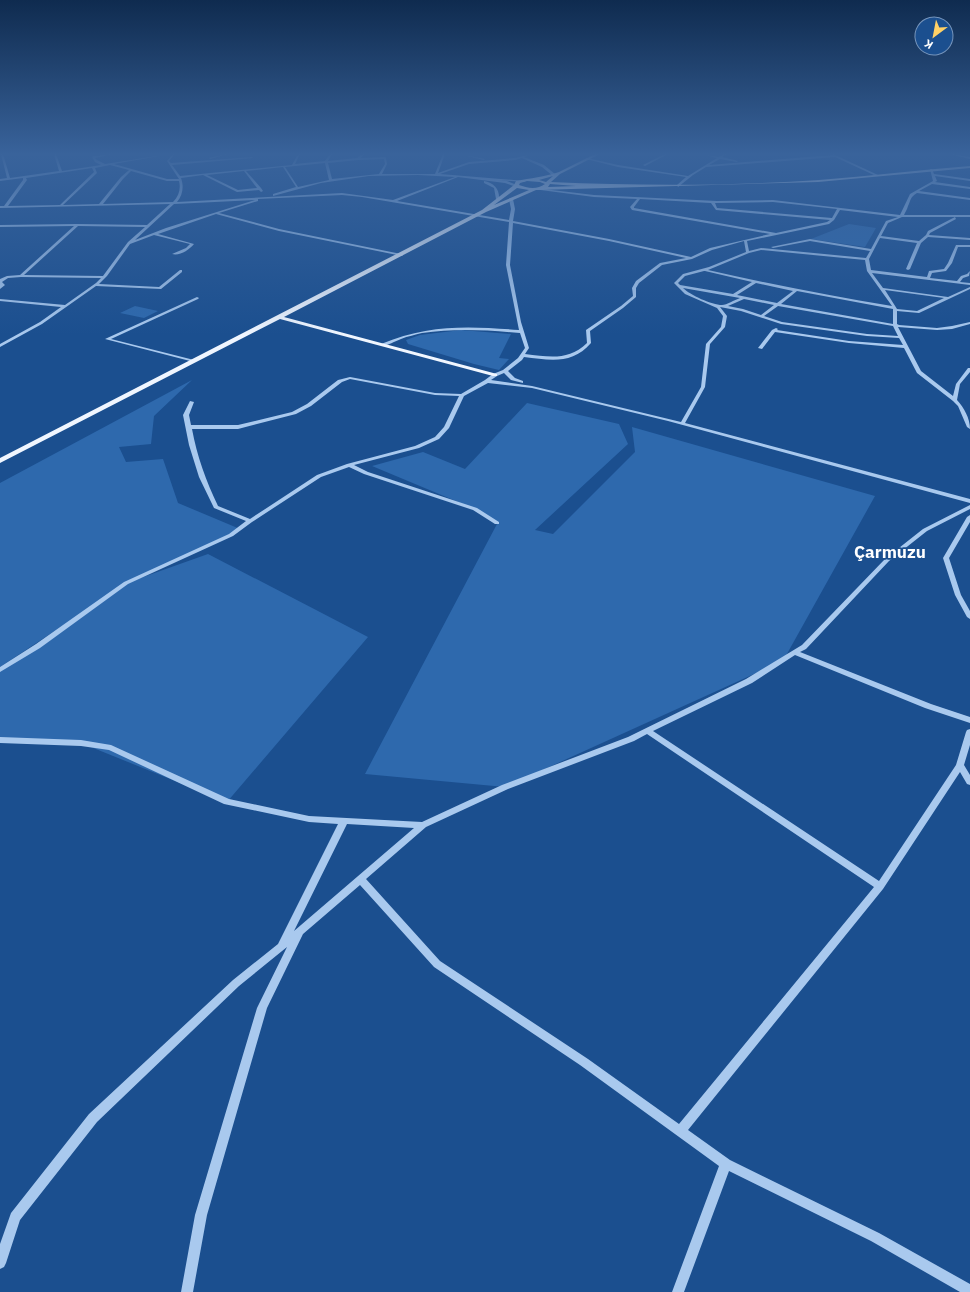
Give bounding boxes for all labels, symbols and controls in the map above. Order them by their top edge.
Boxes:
north arrow [914,16,954,56]
text: K [921,36,936,52]
district label: Çarmuzu [854,541,926,563]

